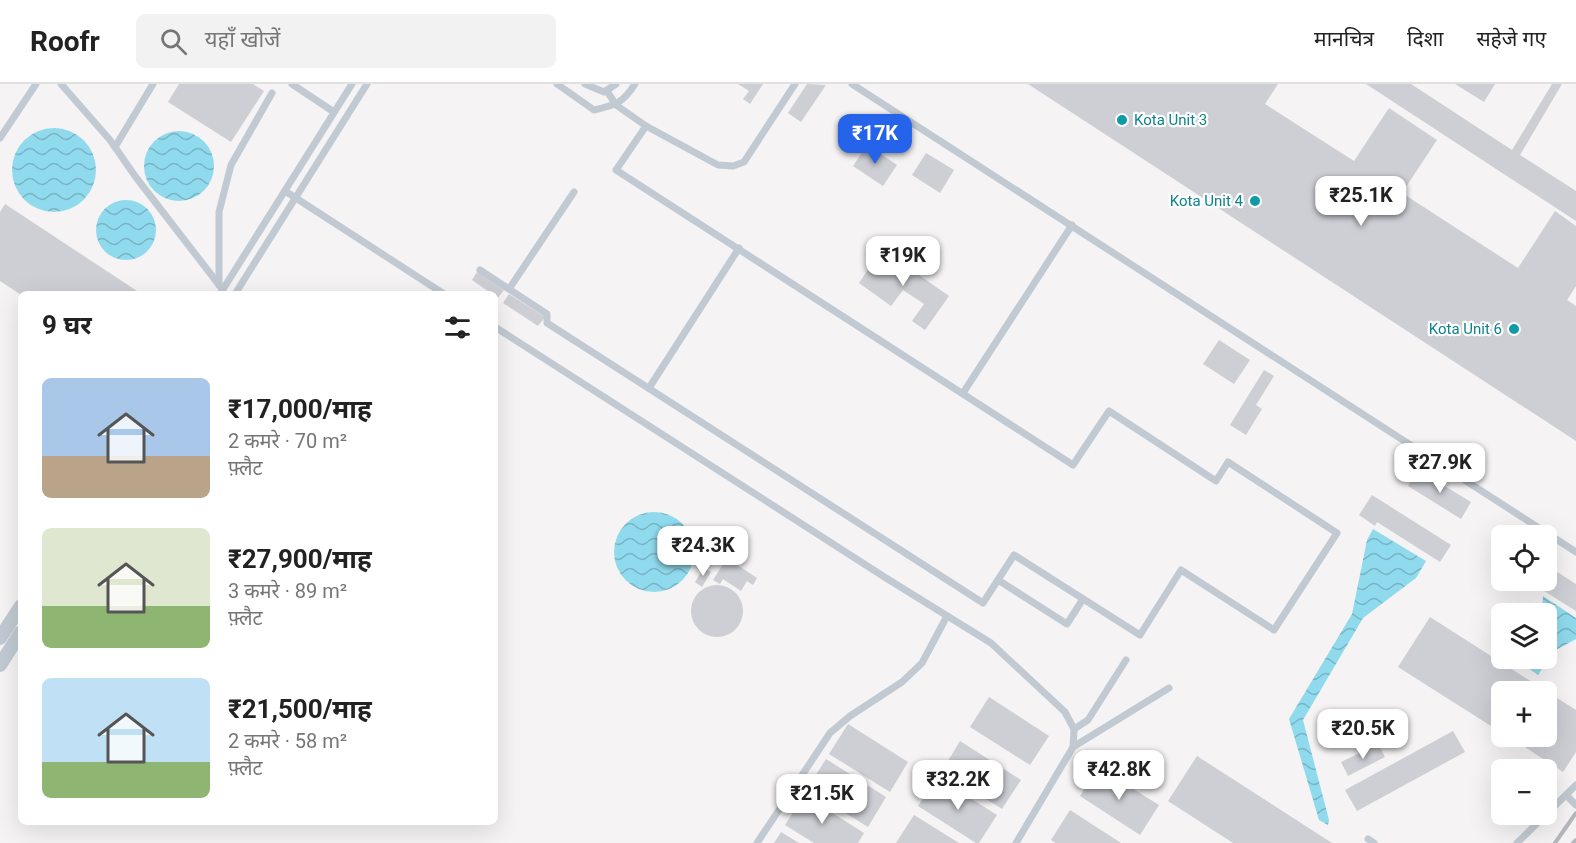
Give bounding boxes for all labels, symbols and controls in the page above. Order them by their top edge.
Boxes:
search box [136,14,556,68]
text: Roofr [30,25,100,58]
icon: search [157,25,190,58]
text: यहाँ खोजें [205,27,280,52]
text: मानचित्र [1314,27,1374,51]
text: दिशा [1407,27,1443,51]
text: सहेजे गए [1476,27,1546,51]
place label: Kota Unit 3 [1134,111,1207,129]
marker: Kota Unit 3 [1115,113,1129,127]
pin: ₹17K [839,114,911,165]
text: ₹17K [852,121,898,145]
pin: ₹25.1K [1312,176,1410,227]
text: ₹25.1K [1329,183,1393,207]
place label: Kota Unit 4 [1170,192,1244,210]
marker: Kota Unit 4 [1248,194,1262,208]
pin: ₹19K [867,236,939,287]
text: ₹19K [880,243,926,267]
text: 9 घर [42,310,92,340]
icon: filters [441,311,474,344]
place label: Kota Unit 6 [1429,320,1502,338]
marker: Kota Unit 6 [1507,322,1521,336]
text: ₹17,000/माह [228,394,372,424]
icon: home [90,402,162,474]
text: 2 कमरे · 70 m² [228,429,347,453]
pin: ₹27.9K [1391,443,1489,494]
text: ₹27.9K [1408,450,1472,474]
text: फ़्लैट [228,456,263,480]
map controls [1491,525,1557,825]
button: locate [1491,525,1557,591]
pin: ₹24.3K [654,526,752,577]
text: ₹24.3K [671,533,735,557]
text: ₹27,900/माह [228,544,372,574]
icon: home [90,552,162,624]
text: 3 कमरे · 89 m² [228,579,347,603]
button: layers [1491,603,1557,669]
text: फ़्लैट [228,606,263,630]
button: + [1491,681,1557,747]
text: ₹21,500/माह [228,694,372,724]
icon: home [90,702,162,774]
pin: ₹20.5K [1314,709,1412,760]
text: ₹20.5K [1331,716,1395,740]
text: 2 कमरे · 58 m² [228,729,347,753]
pin: ₹42.8K [1070,750,1168,801]
text: फ़्लैट [228,756,263,780]
text: ₹42.8K [1087,757,1151,781]
button: − [1491,759,1557,825]
pin: ₹32.2K [909,760,1007,811]
text: ₹32.2K [926,767,990,791]
pin: ₹21.5K [773,774,871,825]
text: ₹21.5K [790,781,854,805]

